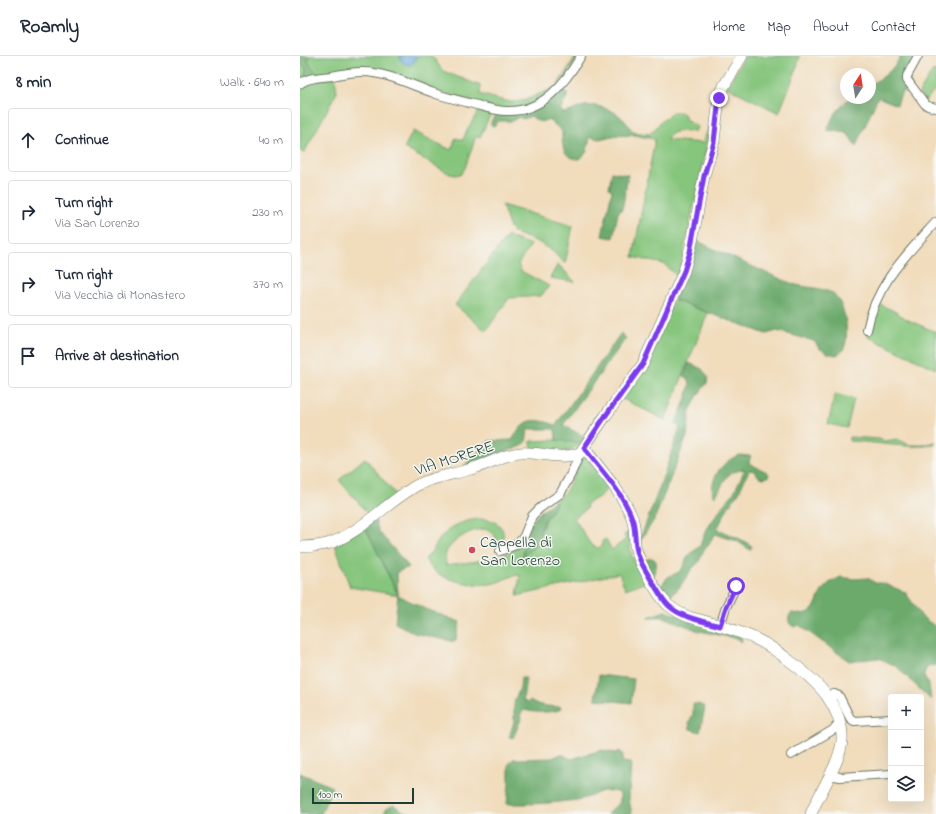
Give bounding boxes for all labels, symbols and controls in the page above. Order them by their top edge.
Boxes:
text: Roamly [20,14,79,41]
text: Home [713,17,745,38]
text: Map [767,17,791,38]
text: About [813,17,849,38]
text: Contact [871,17,916,38]
north arrow [840,68,876,104]
text: 8 min [16,70,51,95]
text: Walk · 640 m [220,73,284,92]
route end [710,89,728,107]
icon: ahead [17,129,39,151]
text: Continue [55,129,109,151]
text: 40 m [259,131,283,150]
text: Turn right [55,192,113,214]
icon: right [17,201,39,223]
text: 230 m [252,203,283,222]
text: Via San Lorenzo [55,214,139,233]
text: Turn right [55,264,113,286]
icon: right [17,273,39,295]
text: 370 m [253,275,283,294]
text: Via Vecchia di Monastero [55,286,185,305]
icon: arrive [17,345,39,367]
text: Arrive at destination [55,345,179,367]
street label: VIA MORERE [411,435,497,483]
place label: Cappella di San Lorenzo [480,531,560,573]
marker: Cappella di San Lorenzo [467,545,477,555]
route start [727,577,745,595]
map controls [888,694,924,802]
button: + [888,694,924,730]
button: − [888,730,924,766]
button: layers [888,766,924,802]
scale bar [312,786,414,805]
text: 100 m [318,787,342,803]

